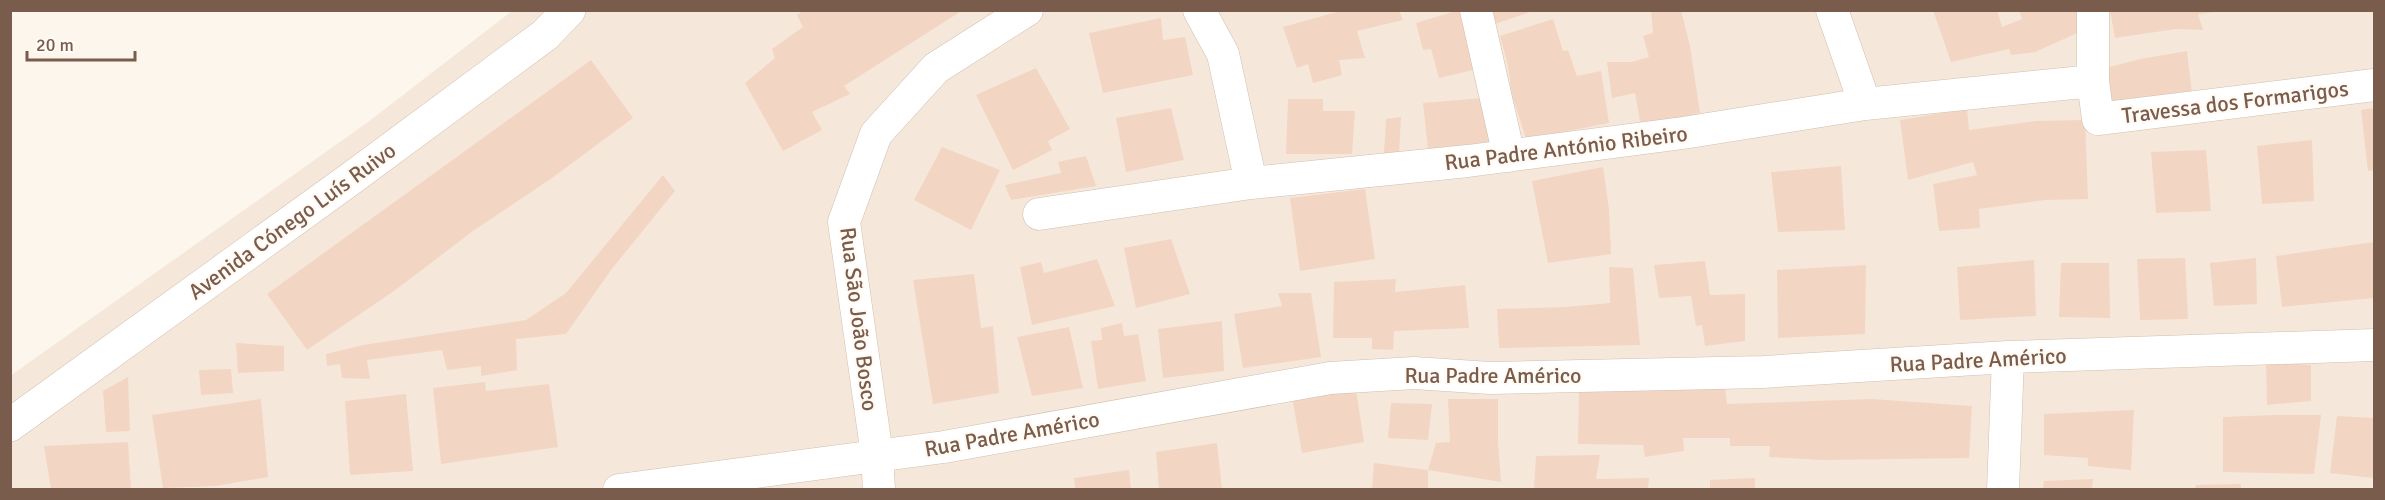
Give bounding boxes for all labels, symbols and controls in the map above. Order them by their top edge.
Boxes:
scale bar [27,24,135,62]
text: 20 m [36,34,74,56]
street label: Travessa dos Formarigos [2120,75,2350,129]
street label: Rua Padre António Ribeiro [1443,120,1689,176]
street label: Avenida Cónego Luís Ruivo [183,137,401,305]
street label: Rua São João Bosco [834,226,884,412]
street label: Rua Padre Américo [1889,342,2067,378]
street label: Rua Padre Américo [1404,362,1582,389]
street label: Rua Padre Américo [922,405,1102,463]

